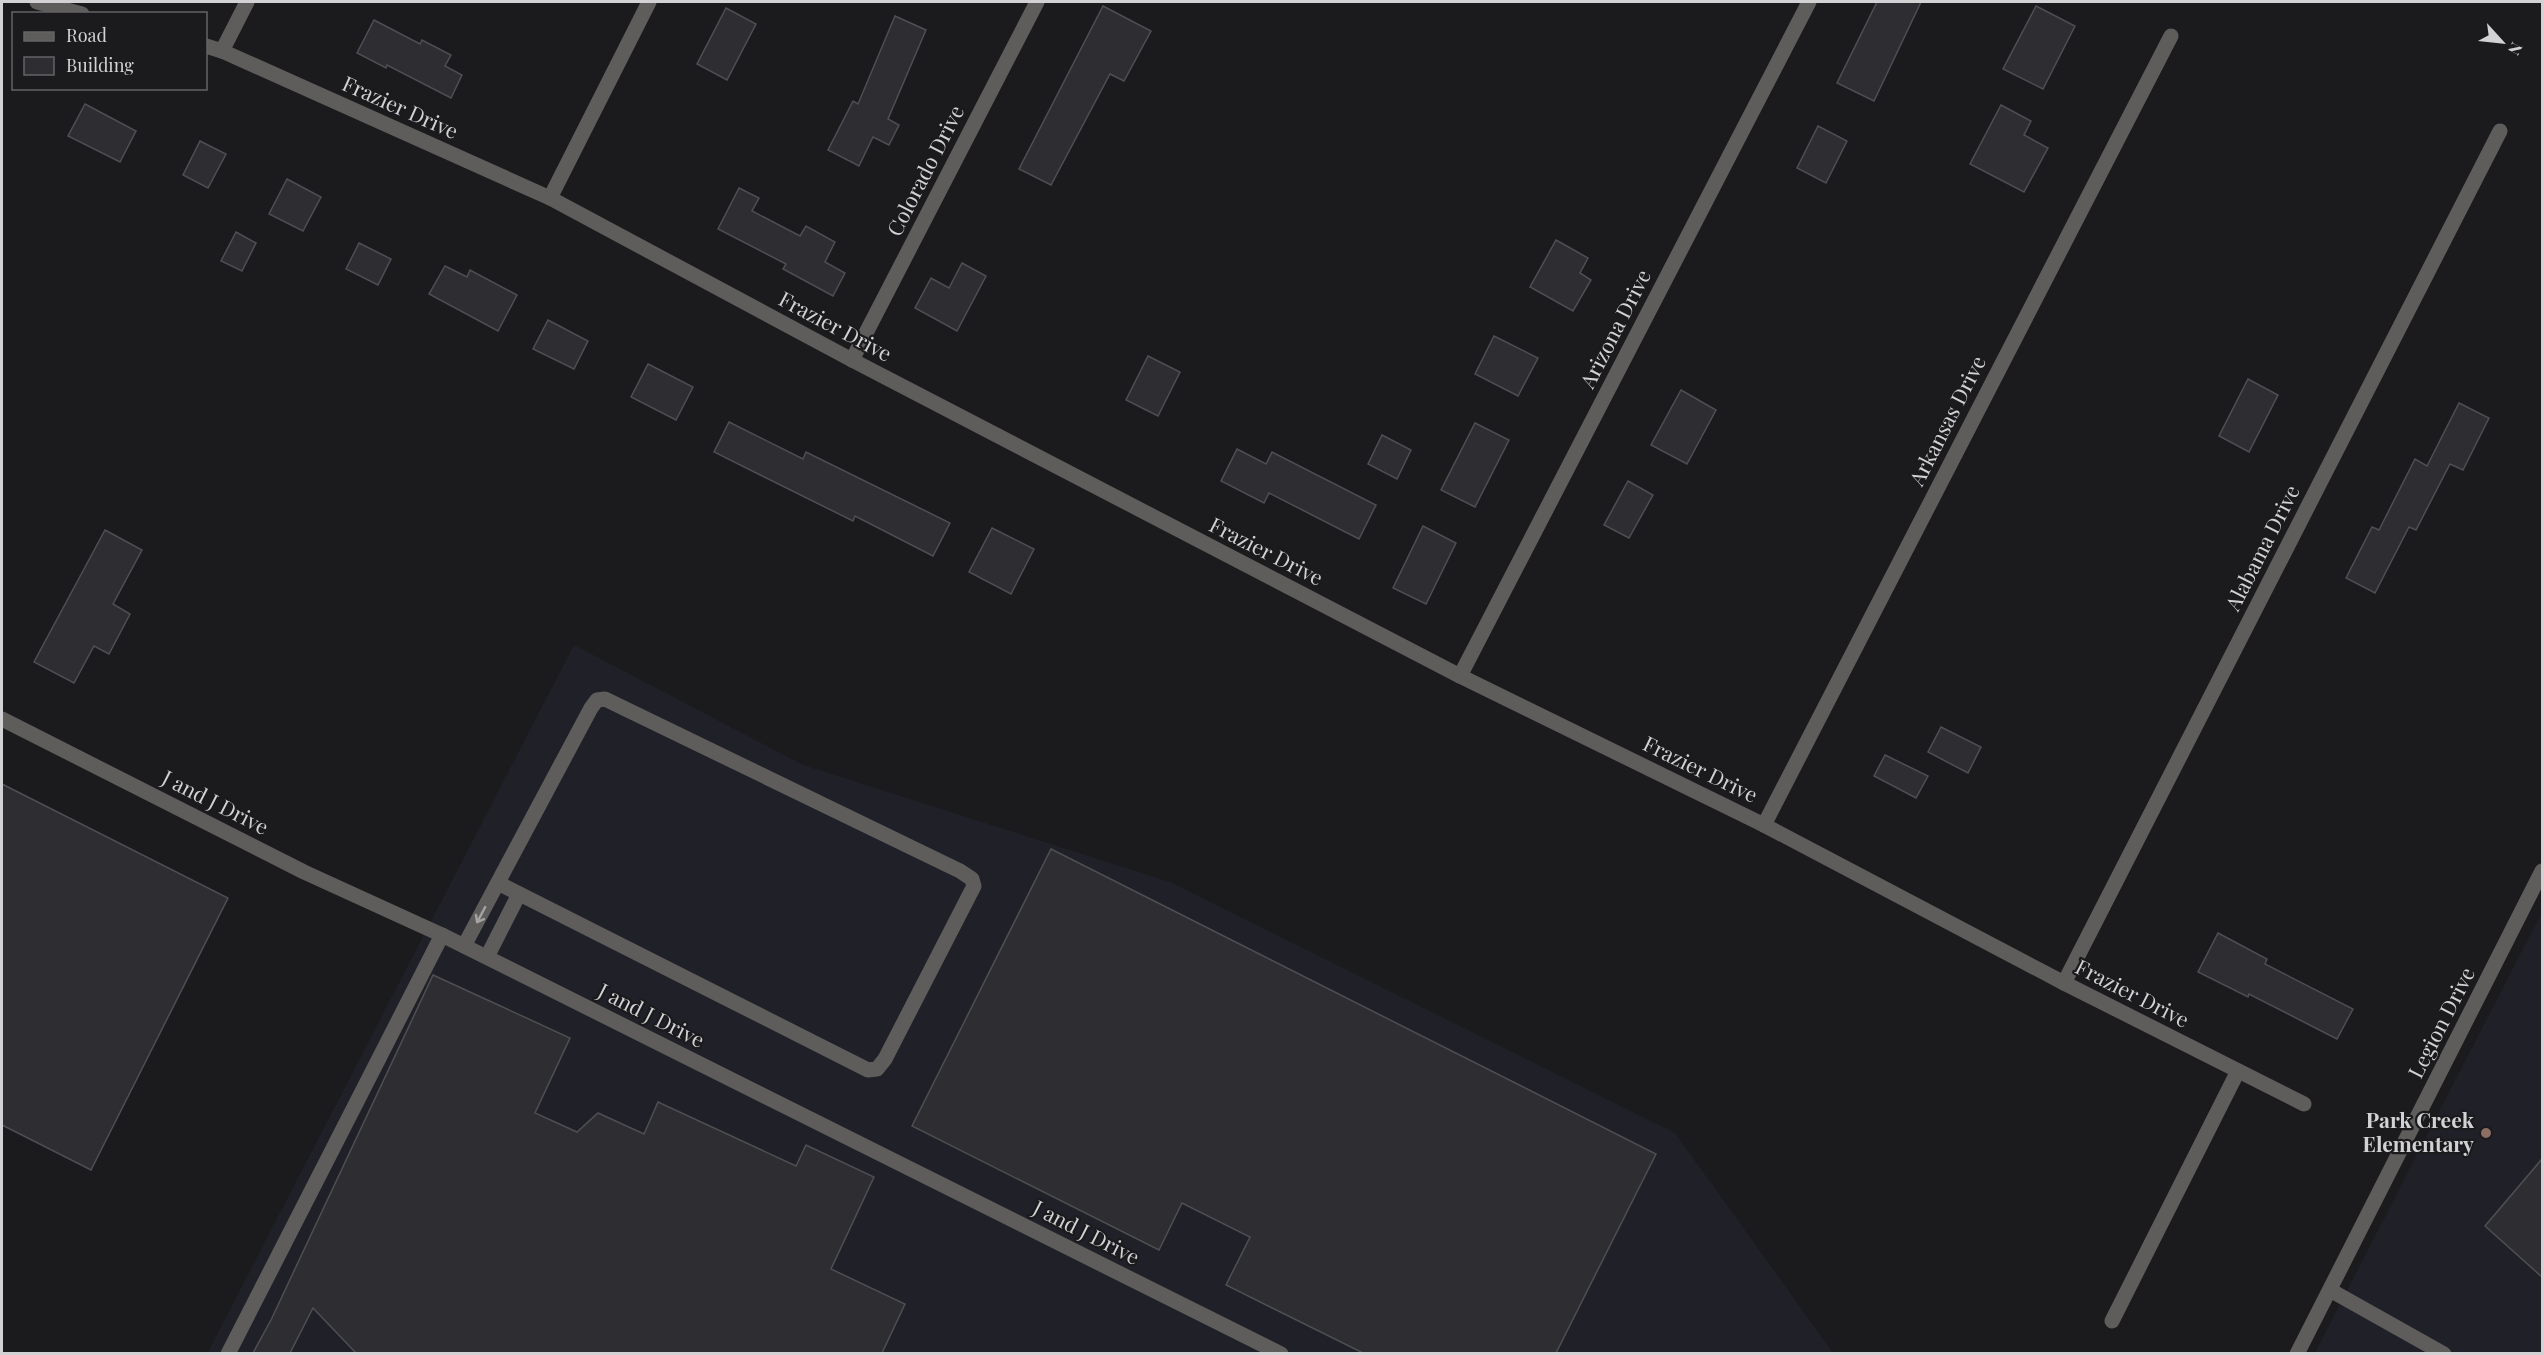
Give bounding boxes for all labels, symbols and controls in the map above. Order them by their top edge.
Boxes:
legend [12,12,207,90]
north arrow [2472,12,2532,72]
text: Road [66,23,107,47]
text: N [2504,39,2528,59]
text: Building [66,53,134,77]
street label: Frazier Drive [338,68,463,144]
street label: Colorado Drive [879,100,969,240]
street label: Arizona Drive [1572,264,1656,393]
street label: Frazier Drive [775,284,897,367]
street label: Arkansas Drive [1901,350,1991,491]
street label: Alabama Drive [2217,480,2305,616]
street label: Frazier Drive [1205,510,1329,591]
street label: Frazier Drive [1639,728,1763,808]
street label: J and J Drive [157,762,274,840]
one-way arrow [475,906,487,923]
street label: Frazier Drive [2071,952,2195,1033]
street label: Legion Drive [2400,962,2480,1082]
street label: J and J Drive [593,975,710,1053]
place label: Park Creek Elementary [2363,1105,2475,1157]
marker: Park Creek Elementary [2479,1126,2493,1140]
street label: J and J Drive [1028,1192,1145,1270]

